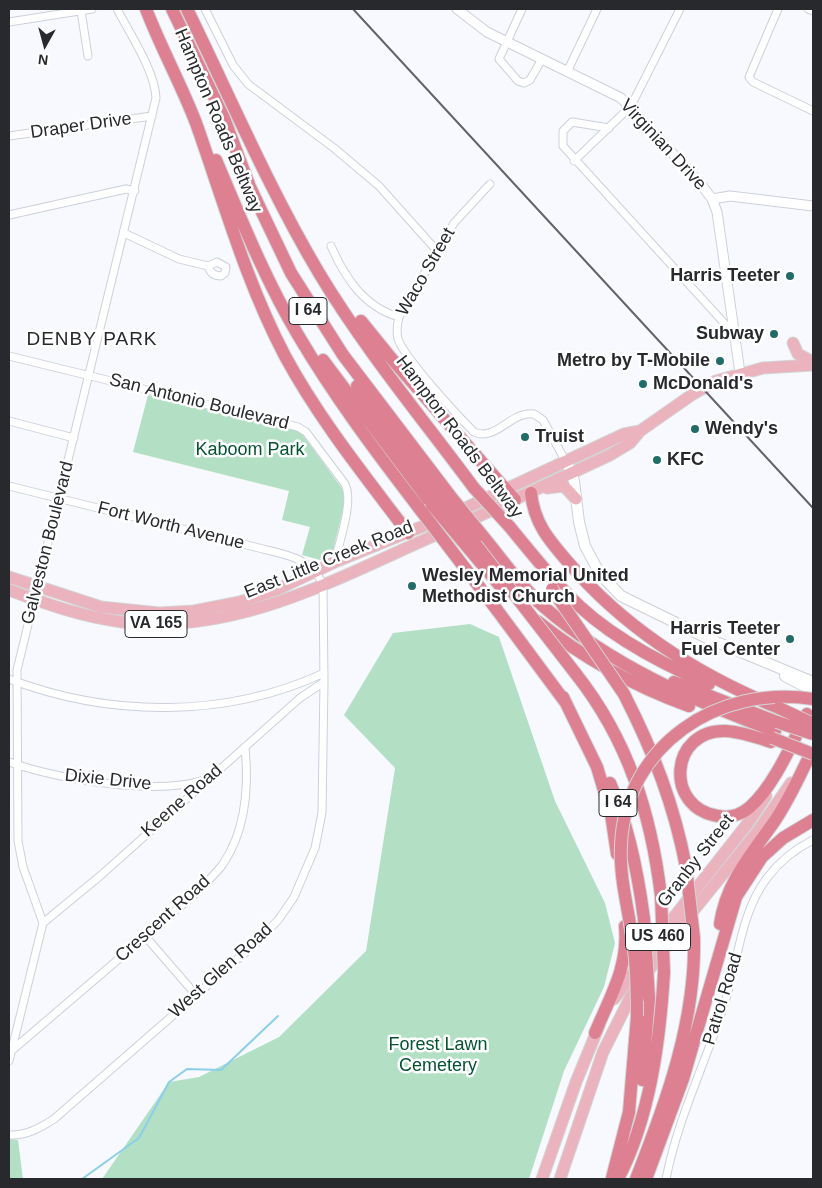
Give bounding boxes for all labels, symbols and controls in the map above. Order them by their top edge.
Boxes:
north arrow [20,20,70,70]
street label: Hampton Roads Beltway [169,26,267,216]
text: N [37,51,49,68]
street label: Virginian Drive [615,95,711,195]
street label: Draper Drive [29,108,133,144]
street label: Waco Street [392,224,460,320]
place label: Harris Teeter [670,265,780,287]
marker: Harris Teeter [784,270,796,282]
road number: I 64 [289,298,327,324]
place label: Subway [696,323,764,345]
marker: Subway [768,328,780,340]
district label: DENBY PARK [25,329,159,351]
place label: Metro by T-Mobile [557,350,710,372]
street label: Hampton Roads Beltway [391,351,527,523]
marker: Metro by T-Mobile [714,355,726,367]
street label: San Antonio Boulevard [107,369,291,435]
place label: McDonald's [653,373,753,395]
marker: McDonald's [637,378,649,390]
place label: Wendy's [705,418,778,440]
marker: Wendy's [689,423,701,435]
place label: Truist [535,426,584,448]
marker: Truist [519,431,531,443]
park label: Kaboom Park [195,439,305,461]
place label: KFC [667,449,704,471]
marker: KFC [651,454,663,466]
street label: Galveston Boulevard [17,459,79,627]
street label: Fort Worth Avenue [95,497,247,555]
street label: East Little Creek Road [241,516,417,604]
place label: Wesley Memorial United Methodist Church [422,565,629,608]
marker: Wesley Memorial United Methodist Church [406,580,418,592]
road number: VA 165 [125,610,187,638]
place label: Harris Teeter Fuel Center [670,618,780,660]
marker: Harris Teeter Fuel Center [784,633,796,645]
street label: Keene Road [137,760,227,842]
street label: Dixie Drive [64,765,152,795]
road number: I 64 [599,790,637,816]
street label: Granby Street [653,810,739,912]
street label: Crescent Road [111,871,215,967]
street label: West Glen Road [165,919,277,1023]
road number: US 460 [626,924,690,950]
street label: Patrol Road [699,950,747,1048]
park label: Forest Lawn Cemetery [388,1034,488,1076]

